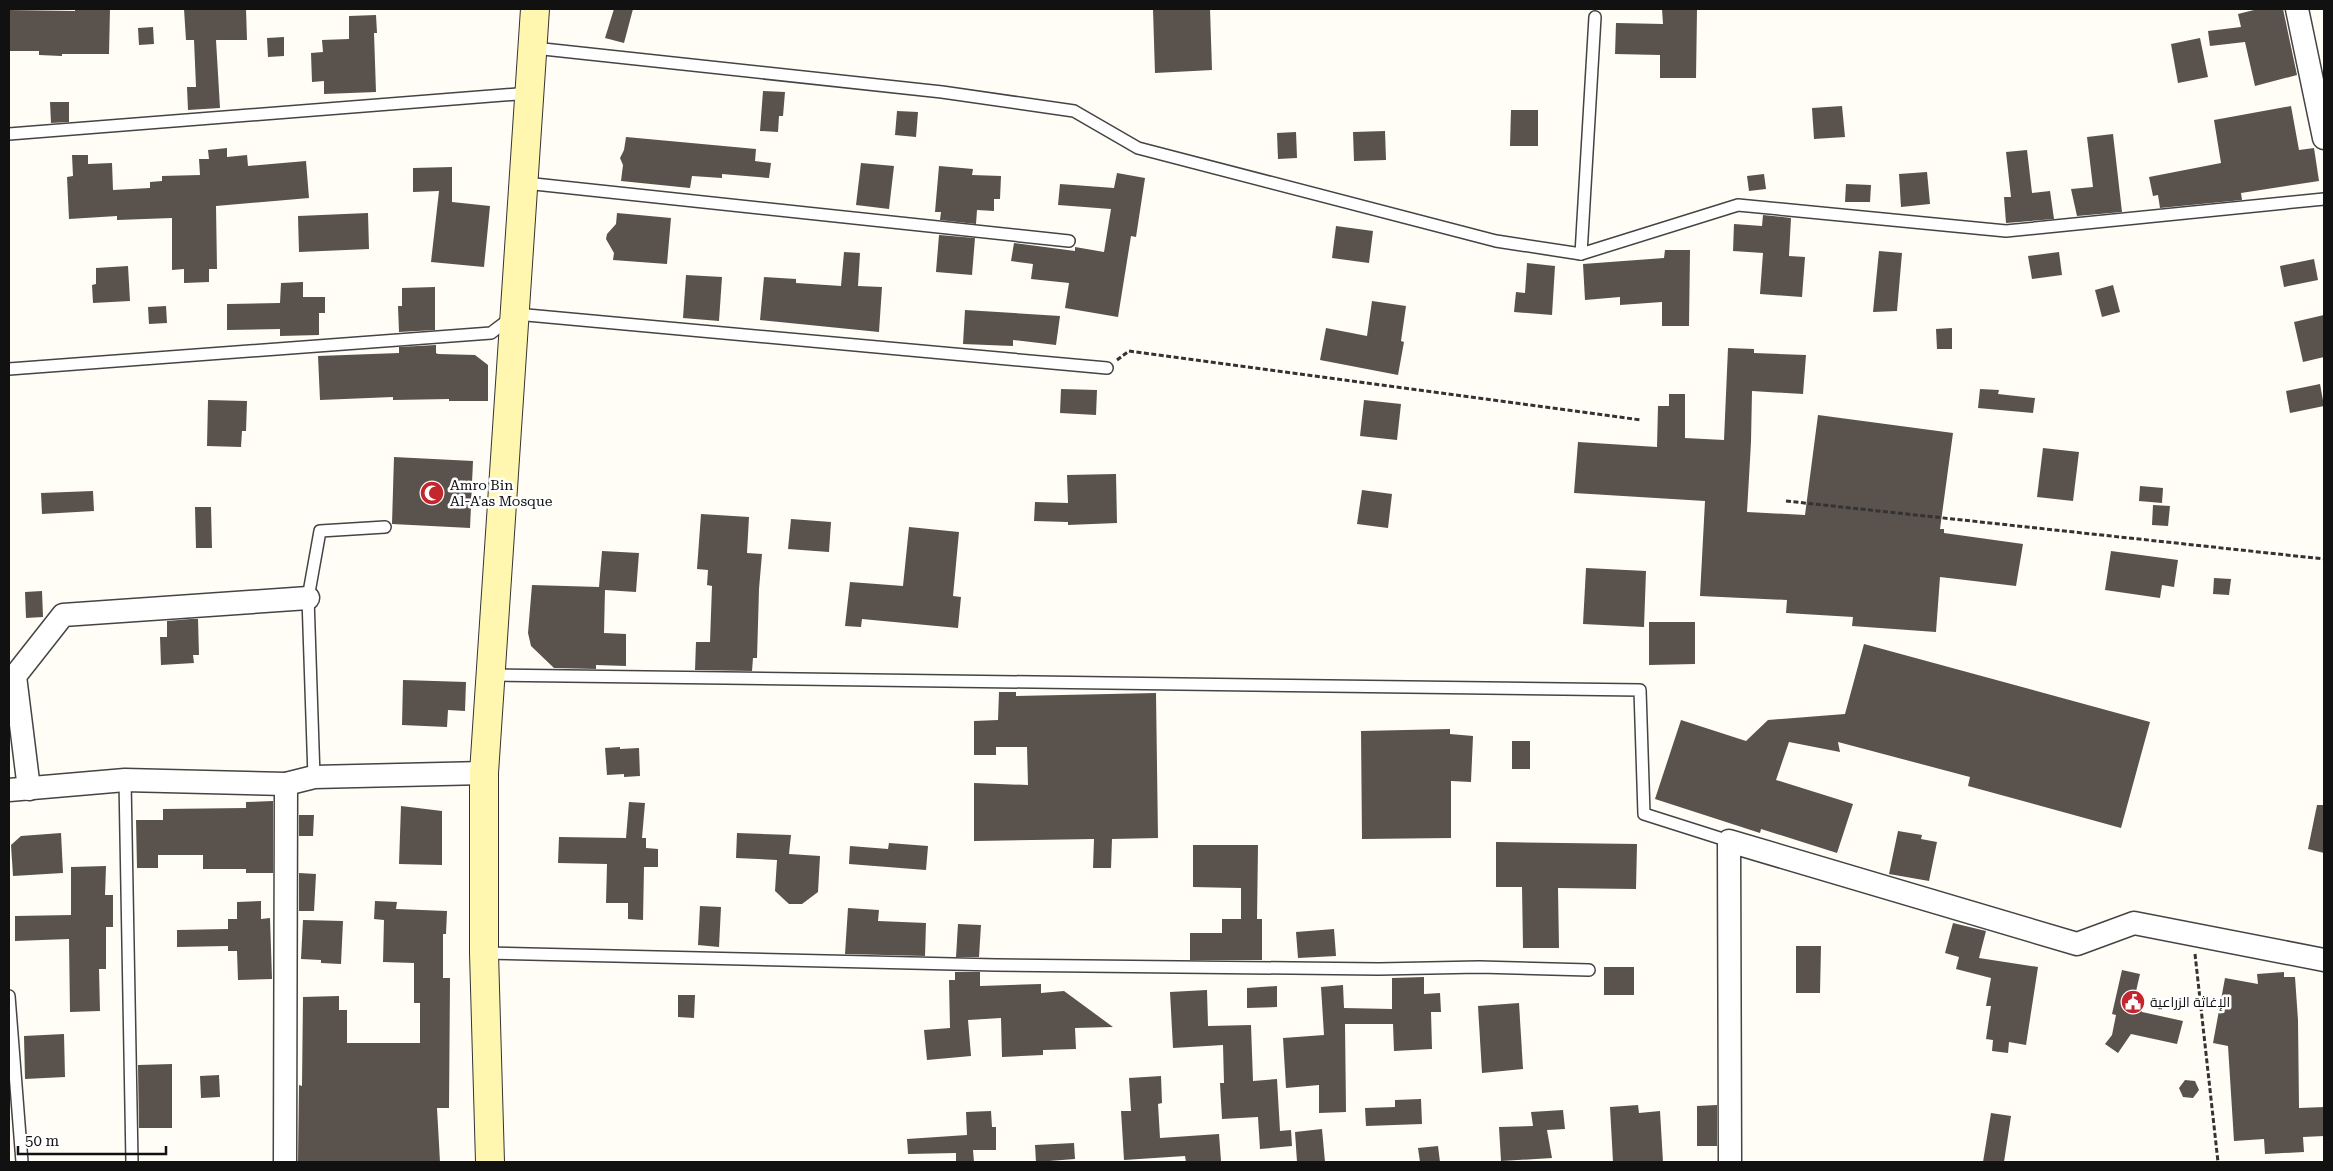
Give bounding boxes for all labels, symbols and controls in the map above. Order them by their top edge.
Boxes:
place label: Amro Bin Al-A'as Mosque [450,477,553,509]
mosque icon: Amro Bin Al-A'as Mosque [419,480,445,506]
public building icon: الإغاثة الزراعية [2120,989,2146,1015]
place label: الإغاثة الزراعية [2150,994,2230,1011]
scale bar [18,1124,165,1156]
text: 50 m [25,1132,60,1150]

